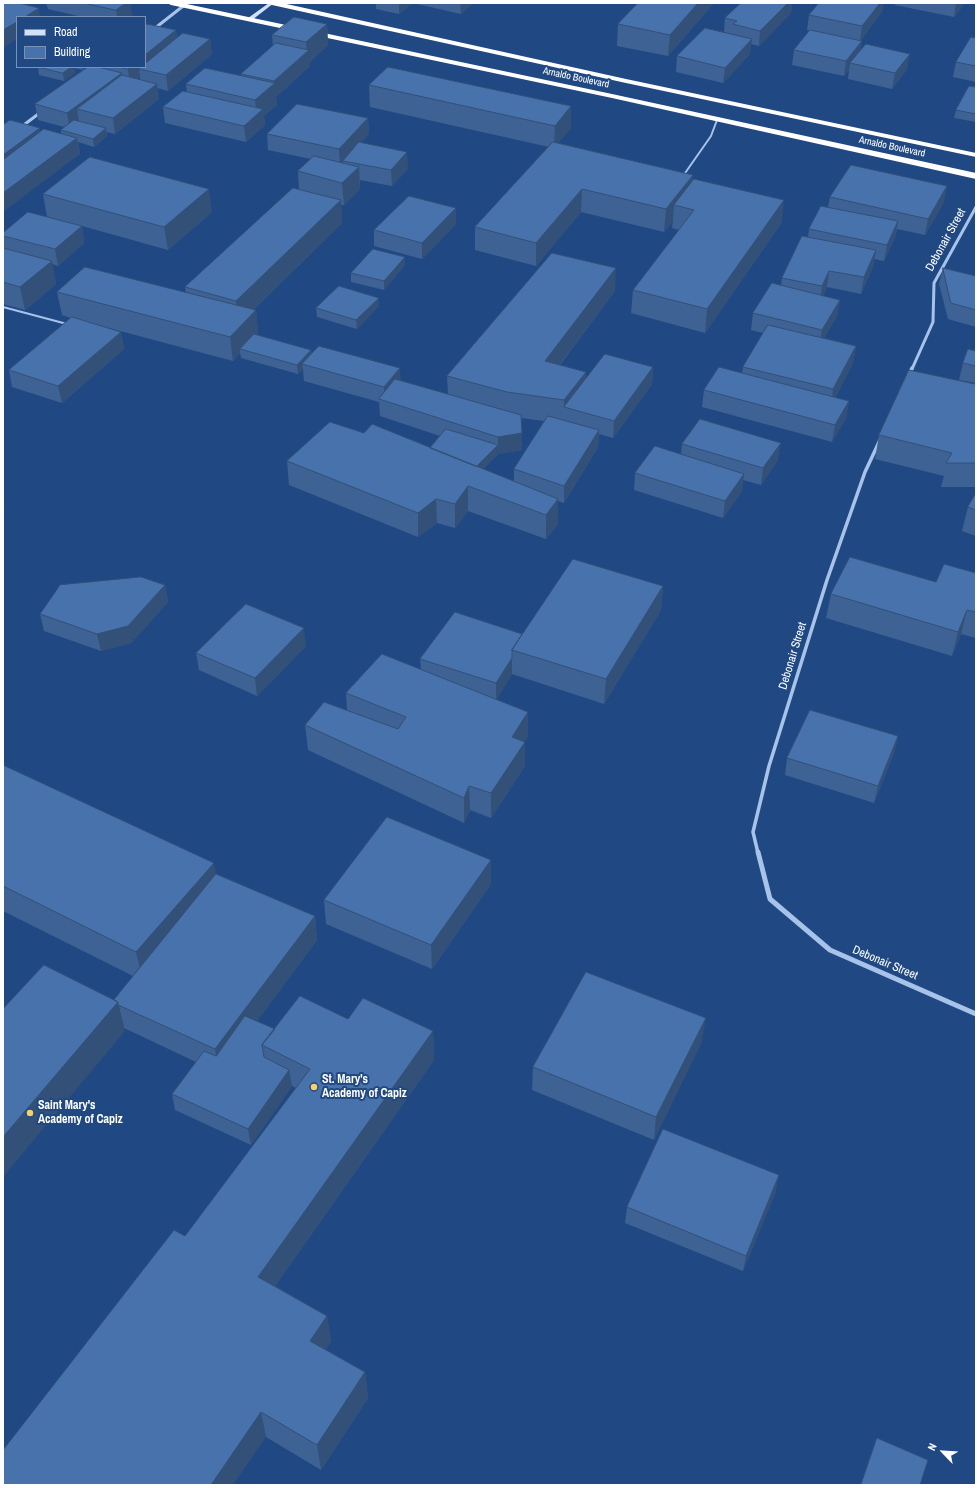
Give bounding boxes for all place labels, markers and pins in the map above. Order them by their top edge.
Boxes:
place label: St. Mary's Academy of Capiz [322,1073,407,1101]
marker: St. Mary's Academy of Capiz [309,1082,319,1092]
place label: Saint Mary's Academy of Capiz [38,1099,123,1127]
marker: Saint Mary's Academy of Capiz [25,1108,35,1118]

